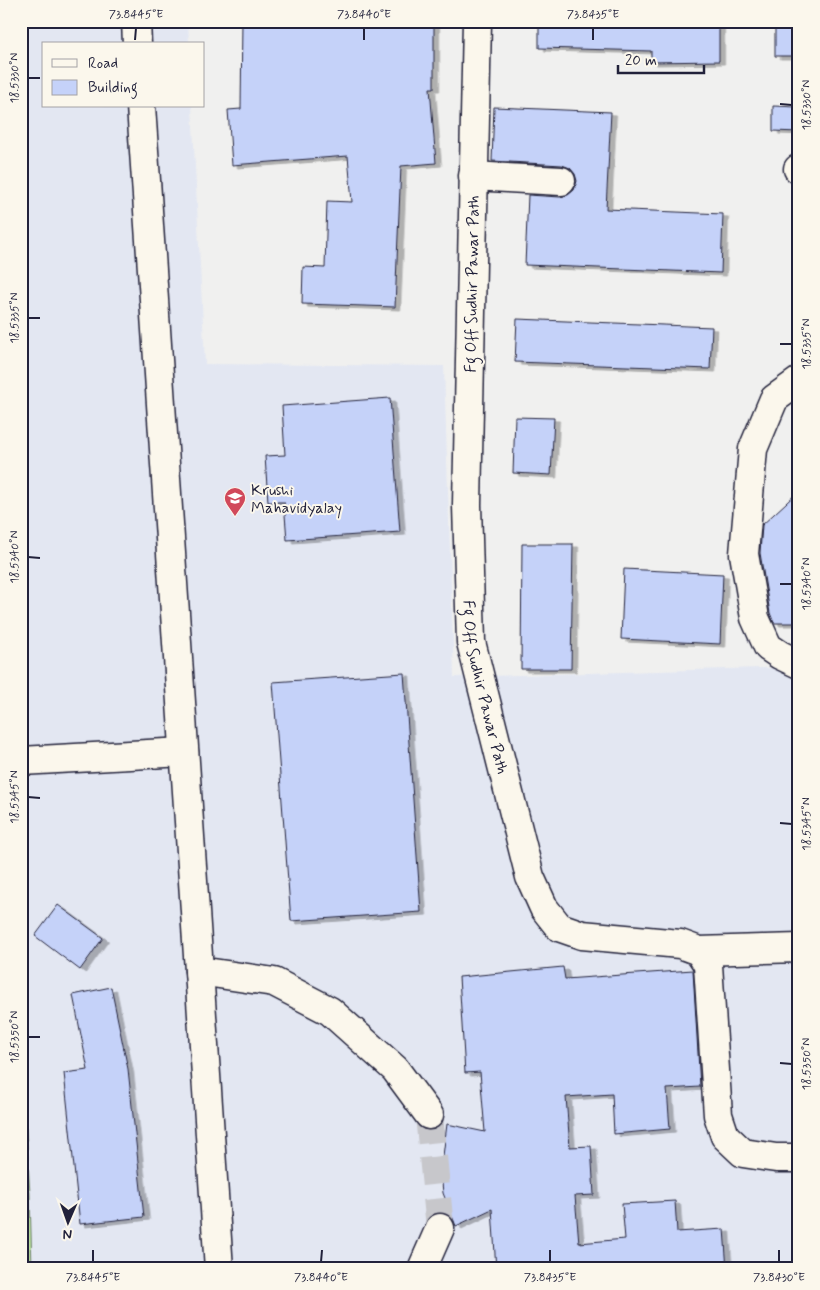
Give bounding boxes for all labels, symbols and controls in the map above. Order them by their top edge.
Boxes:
text: 73.8445°E [109,7,163,23]
text: 73.8440°E [337,7,391,23]
text: 73.8435°E [567,7,619,23]
legend [42,42,205,108]
scale bar [618,42,704,74]
text: 20 m [625,51,657,71]
text: 18.5330°N [7,53,23,103]
text: Road [88,54,118,74]
text: Building [88,78,138,99]
text: 18.5330°N [799,80,815,130]
street label: Fg Off Sudhir Pawar Path [460,195,486,373]
text: 18.5335°N [7,292,23,344]
text: 18.5335°N [799,318,815,370]
place label: Krushi Mahavidyalay [251,480,342,519]
school or university icon: Krushi Mahavidyalay [223,486,247,517]
text: 18.5340°N [7,531,23,583]
text: 18.5340°N [799,558,815,610]
street label: Fg Off Sudhir Pawar Path [457,600,513,776]
text: 18.5345°N [7,770,23,824]
text: 18.5345°N [799,797,815,851]
text: 18.5350°N [7,1011,23,1063]
text: 18.5350°N [799,1038,815,1090]
north arrow [42,1198,92,1248]
text: N [63,1225,73,1243]
text: 73.8445°E [66,1270,120,1286]
text: 73.8440°E [294,1270,348,1286]
text: 73.8435°E [524,1270,576,1286]
text: 73.8430°E [753,1270,805,1286]

